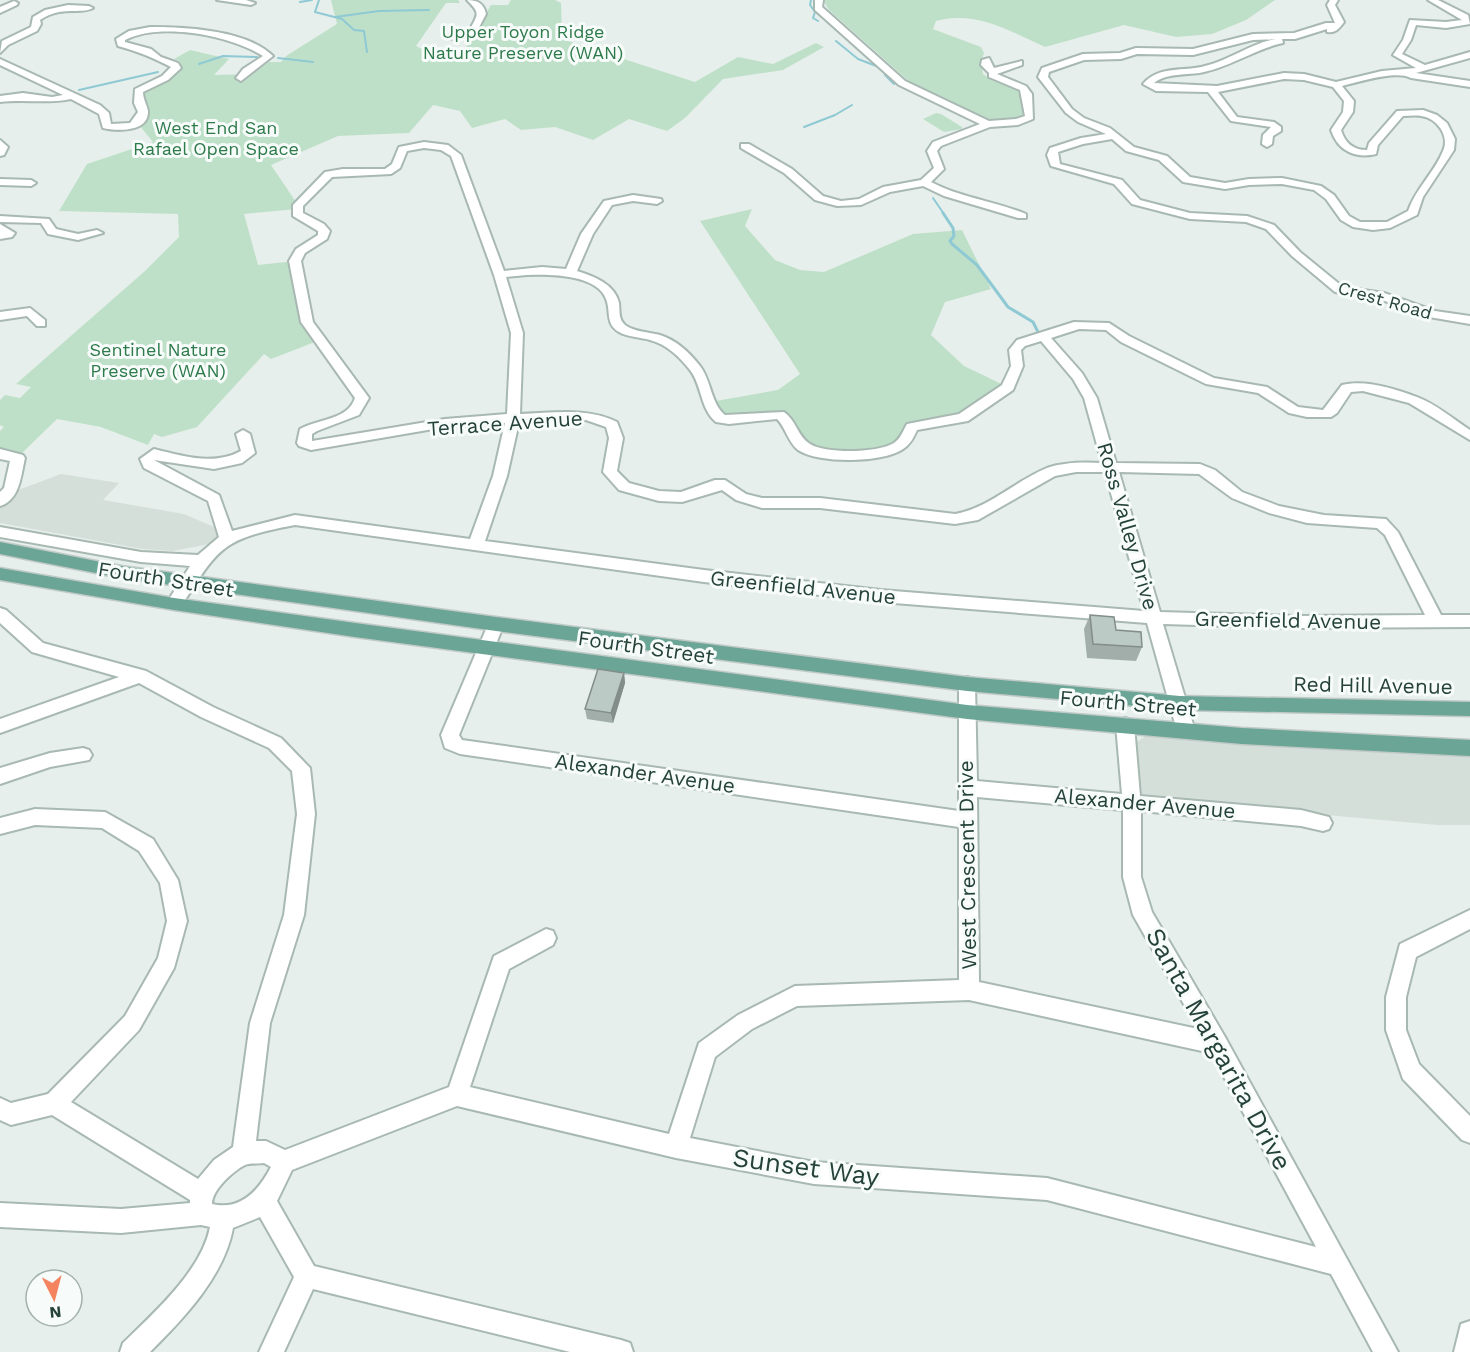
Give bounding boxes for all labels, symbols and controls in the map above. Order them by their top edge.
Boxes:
park label: Upper Toyon Ridge Nature Preserve (WAN) [423,21,623,63]
park label: West End San Rafael Open Space [133,117,299,159]
street label: Crest Road [1336,277,1434,323]
park label: Sentinel Nature Preserve (WAN) [90,339,226,381]
street label: Terrace Avenue [426,405,584,441]
street label: Ross Valley Drive [1092,439,1164,613]
street label: Fourth Street [96,556,236,602]
street label: Greenfield Avenue [709,565,897,609]
street label: Greenfield Avenue [1194,606,1382,634]
street label: Fourth Street [576,625,716,669]
street label: Red Hill Avenue [1293,671,1453,699]
street label: Fourth Street [1059,685,1198,721]
street label: Alexander Avenue [553,748,737,798]
street label: West Crescent Drive [953,760,981,970]
street label: Alexander Avenue [1053,783,1237,823]
street label: Santa Margarita Drive [1140,923,1298,1175]
street label: Sunset Way [731,1142,882,1192]
north arrow [24,1268,84,1328]
text: N [49,1302,62,1322]

